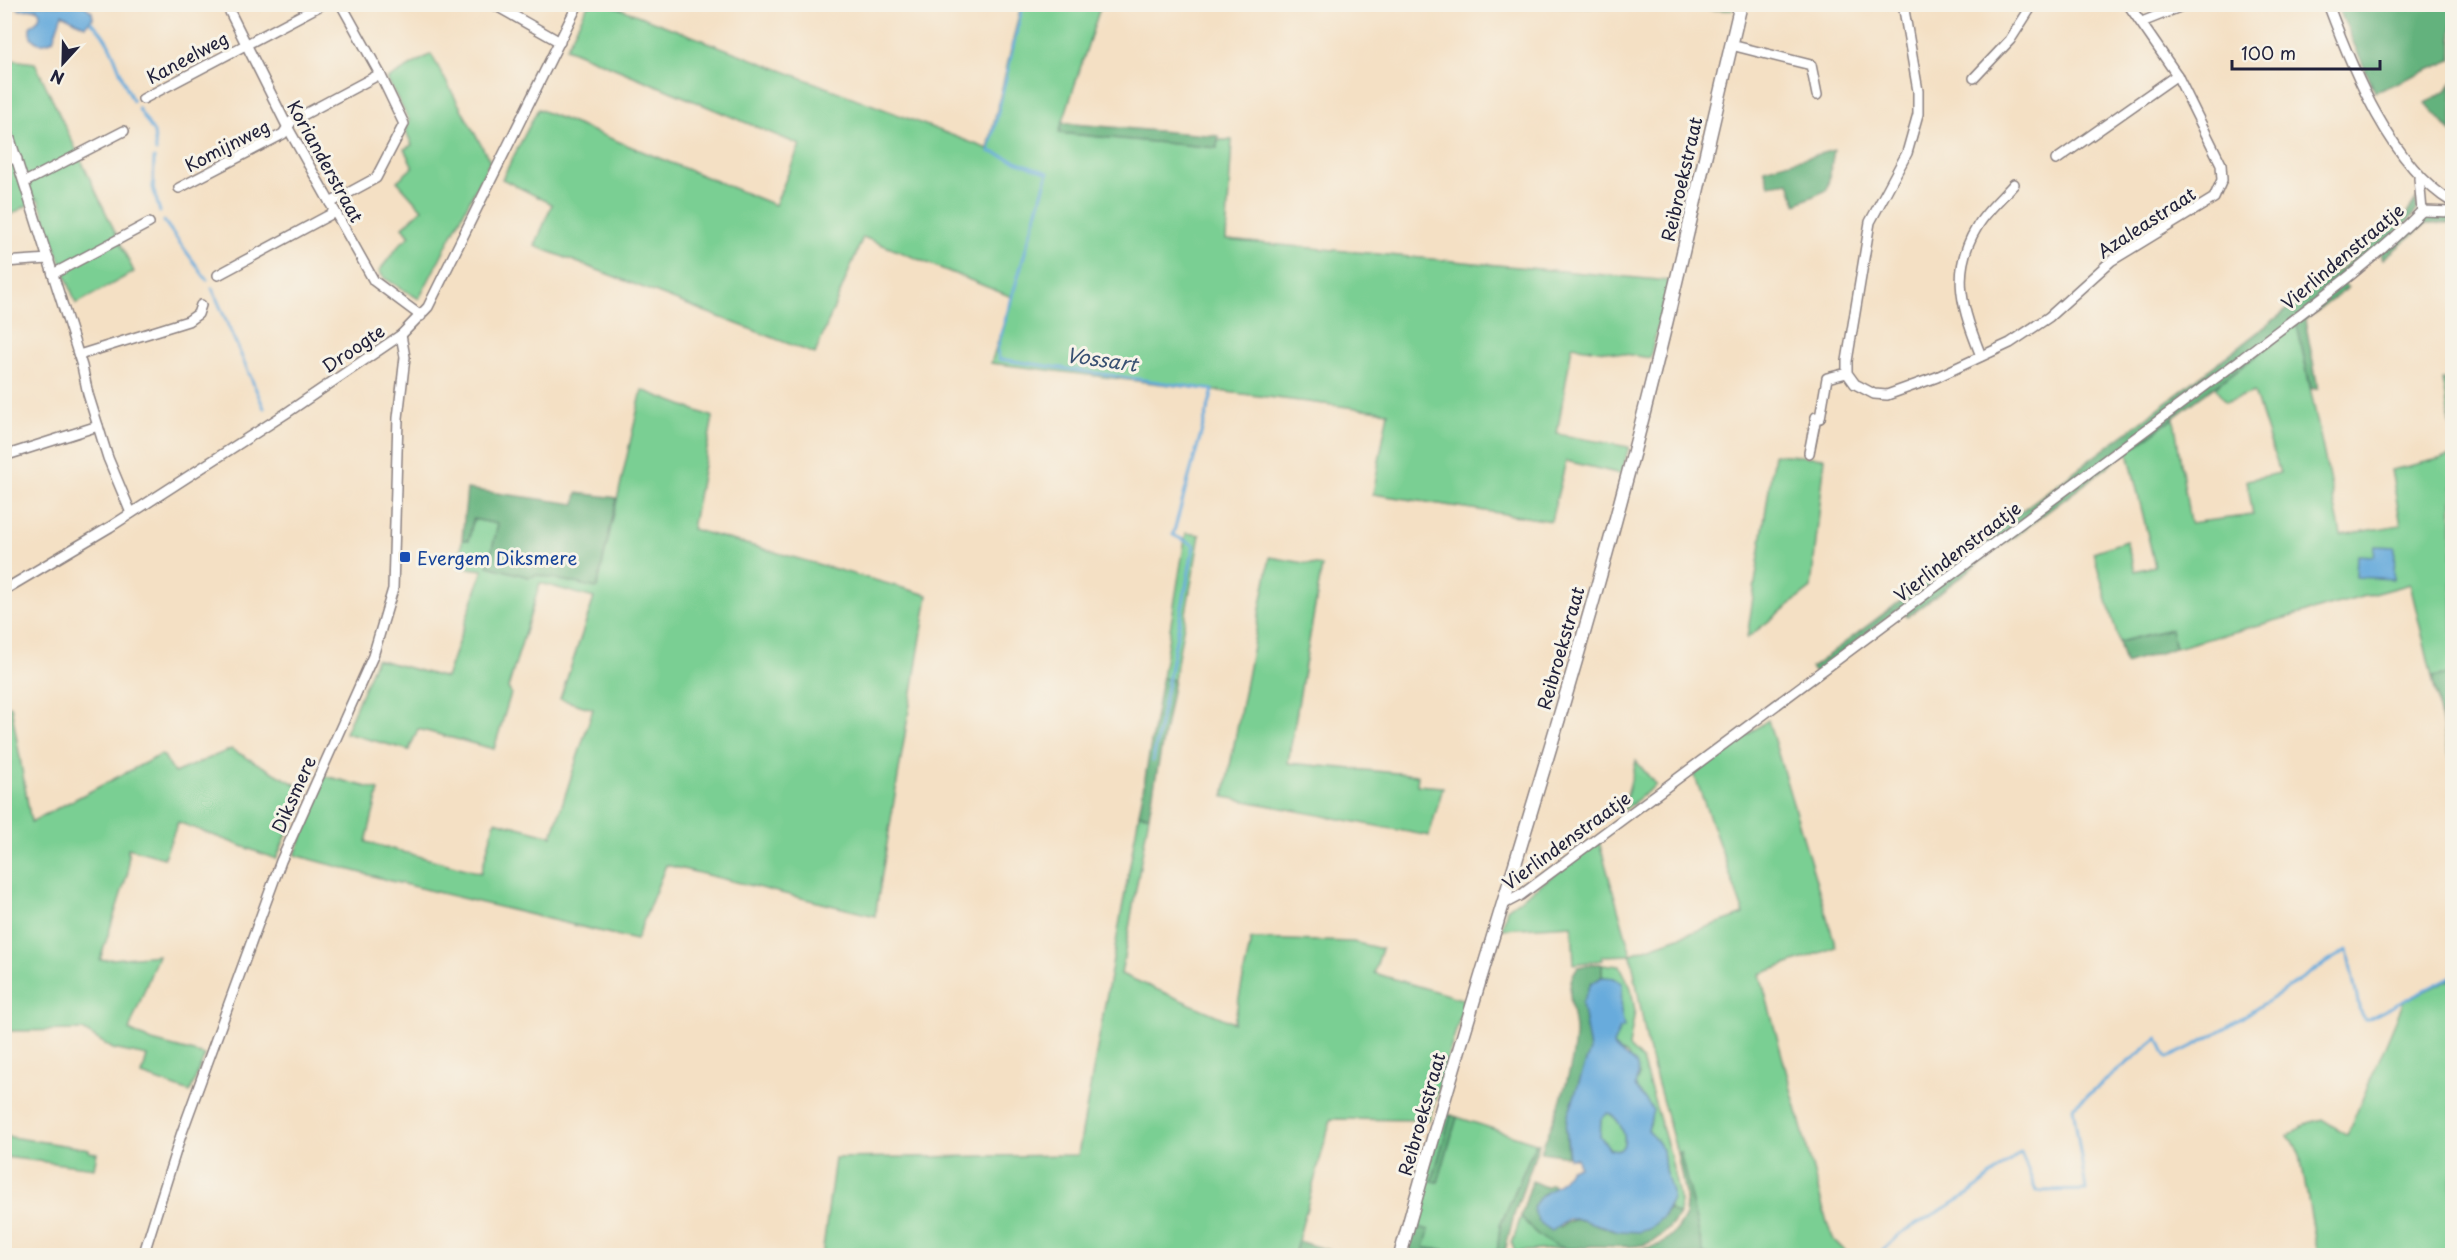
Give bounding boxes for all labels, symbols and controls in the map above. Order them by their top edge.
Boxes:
street label: Kaneelweg [141,24,233,90]
north arrow [33,33,93,93]
scale bar [2232,33,2380,71]
text: 100 m [2241,39,2296,66]
text: N [47,64,67,91]
street label: Korianderstraat [281,95,371,227]
street label: Komijnweg [180,112,274,178]
street label: Reibroekstraat [1654,114,1708,244]
street label: Azaleastraat [2091,180,2201,264]
street label: Vierlindenstraatje [2275,196,2409,316]
street label: Droogte [316,317,390,379]
water label: Vossart [1065,339,1142,379]
street label: Vierlindenstraatje [1888,494,2026,608]
place label: Evergem Diksmere [417,544,577,571]
marker: Evergem Diksmere [398,550,412,564]
street label: Reibroekstraat [1530,583,1590,713]
street label: Diksmere [264,751,322,837]
street label: Vierlindenstraatje [1496,784,1636,896]
street label: Reibroekstraat [1391,1049,1451,1179]

